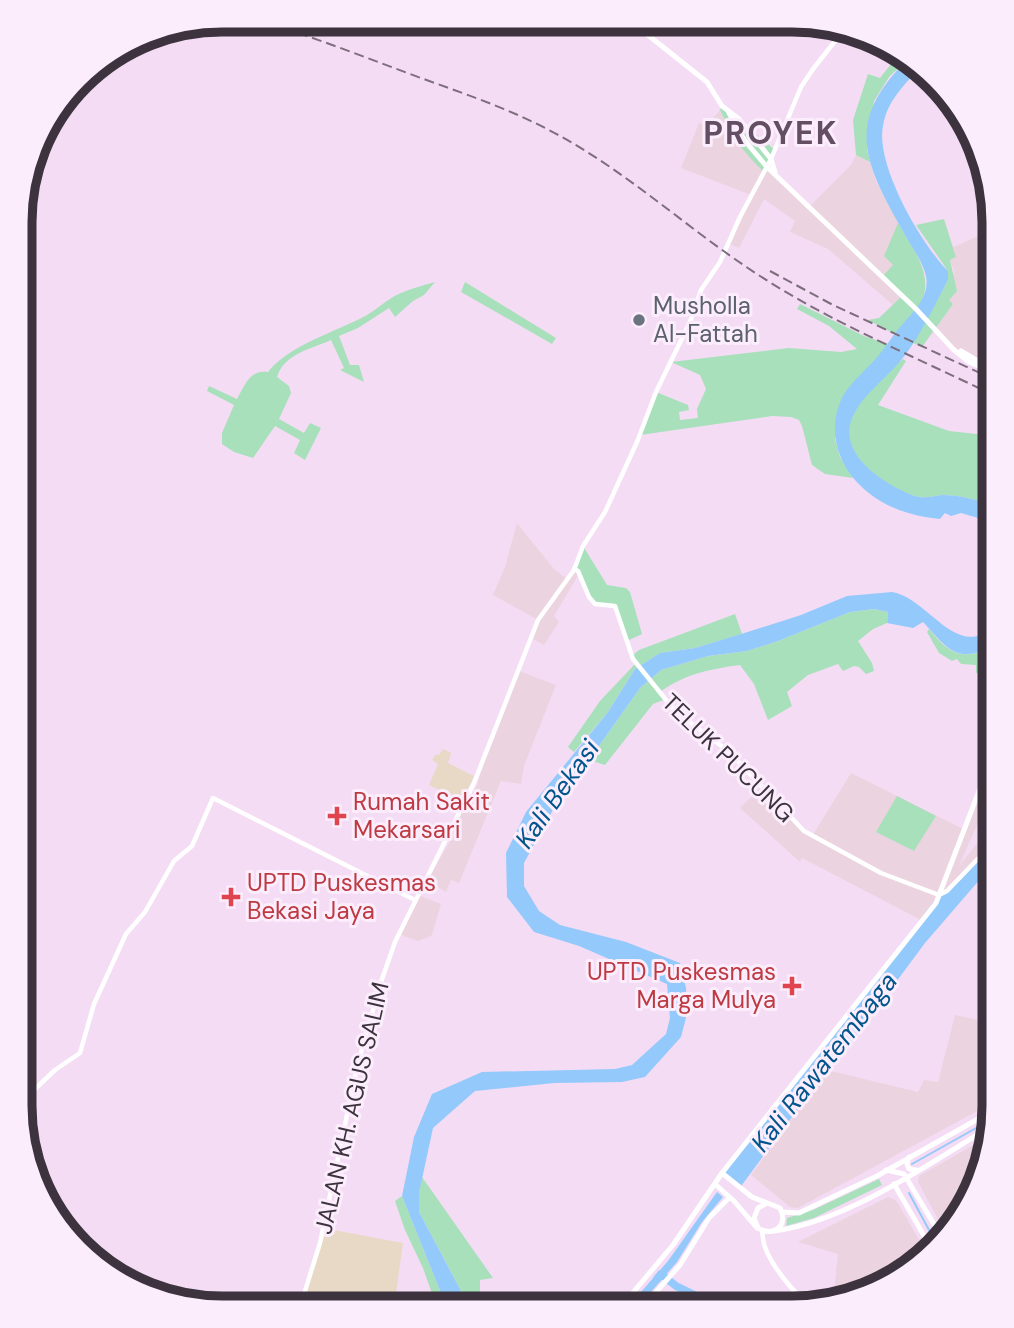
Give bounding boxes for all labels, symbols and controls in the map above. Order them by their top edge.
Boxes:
district label: PROYEK [703,112,839,154]
place label: Musholla Al-Fattah [653,290,758,349]
marker: Musholla Al-Fattah [631,312,647,328]
street label: TELUK PUCUNG [656,687,801,829]
water label: Kali Bekasi [507,732,607,855]
place label: Rumah Sakit Mekarsari [353,786,490,845]
marker: Rumah Sakit Mekarsari [327,806,347,826]
place label: UPTD Puskesmas Bekasi Jaya [247,867,436,926]
marker: UPTD Puskesmas Bekasi Jaya [221,887,241,907]
place label: UPTD Puskesmas Marga Mulya [587,956,776,1015]
water label: Kali Rawatembaga [743,965,905,1159]
marker: UPTD Puskesmas Marga Mulya [782,976,802,996]
street label: JALAN KH. AGUS SALIM [307,979,396,1237]

